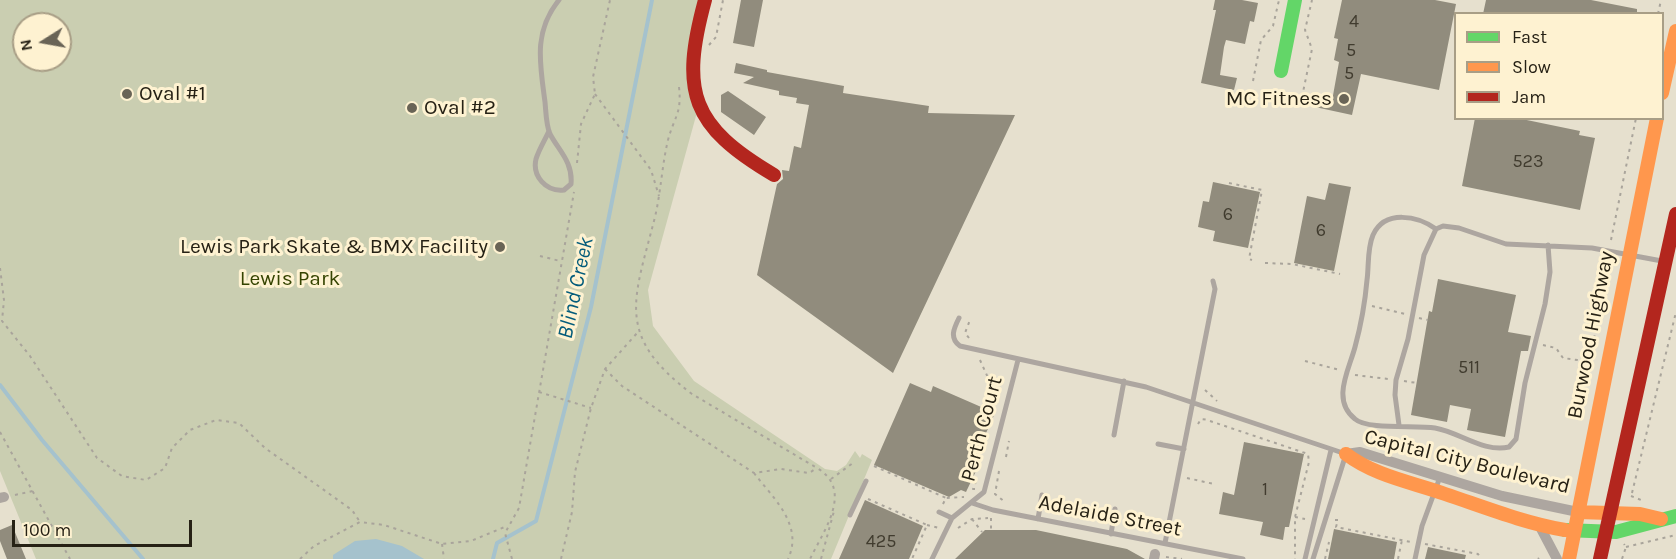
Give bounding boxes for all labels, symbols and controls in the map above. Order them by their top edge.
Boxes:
house number: 4 [1349,11,1359,33]
north arrow [12,12,72,72]
legend [1454,12,1664,120]
text: Fast [1512,26,1547,48]
text: N [15,38,36,53]
house number: 5 [1346,40,1356,62]
text: Slow [1512,56,1551,78]
house number: 5 [1344,63,1354,85]
place label: Oval #1 [139,81,206,107]
place label: MC Fitness [1226,86,1332,112]
text: Jam [1512,86,1546,108]
marker: Oval #1 [120,87,134,101]
marker: MC Fitness [1337,92,1351,106]
place label: Oval #2 [424,95,496,121]
marker: Oval #2 [405,101,419,115]
house number: 523 [1512,151,1544,173]
house number: 6 [1223,204,1233,226]
house number: 6 [1316,220,1326,242]
place label: Lewis Park Skate & BMX Facility [180,234,488,260]
water label: Blind Creek [552,235,600,341]
marker: Lewis Park Skate & BMX Facility [493,240,507,254]
street label: Burwood Highway [1562,249,1620,421]
park label: Lewis Park [240,266,340,292]
house number: 511 [1458,357,1480,379]
street label: Perth Court [956,374,1008,484]
street label: Capital City Boulevard [1362,424,1572,500]
house number: 1 [1262,479,1268,501]
street label: Adelaide Street [1037,490,1183,542]
scale bar [15,508,195,546]
text: 100 m [23,519,71,541]
house number: 425 [866,531,896,553]

